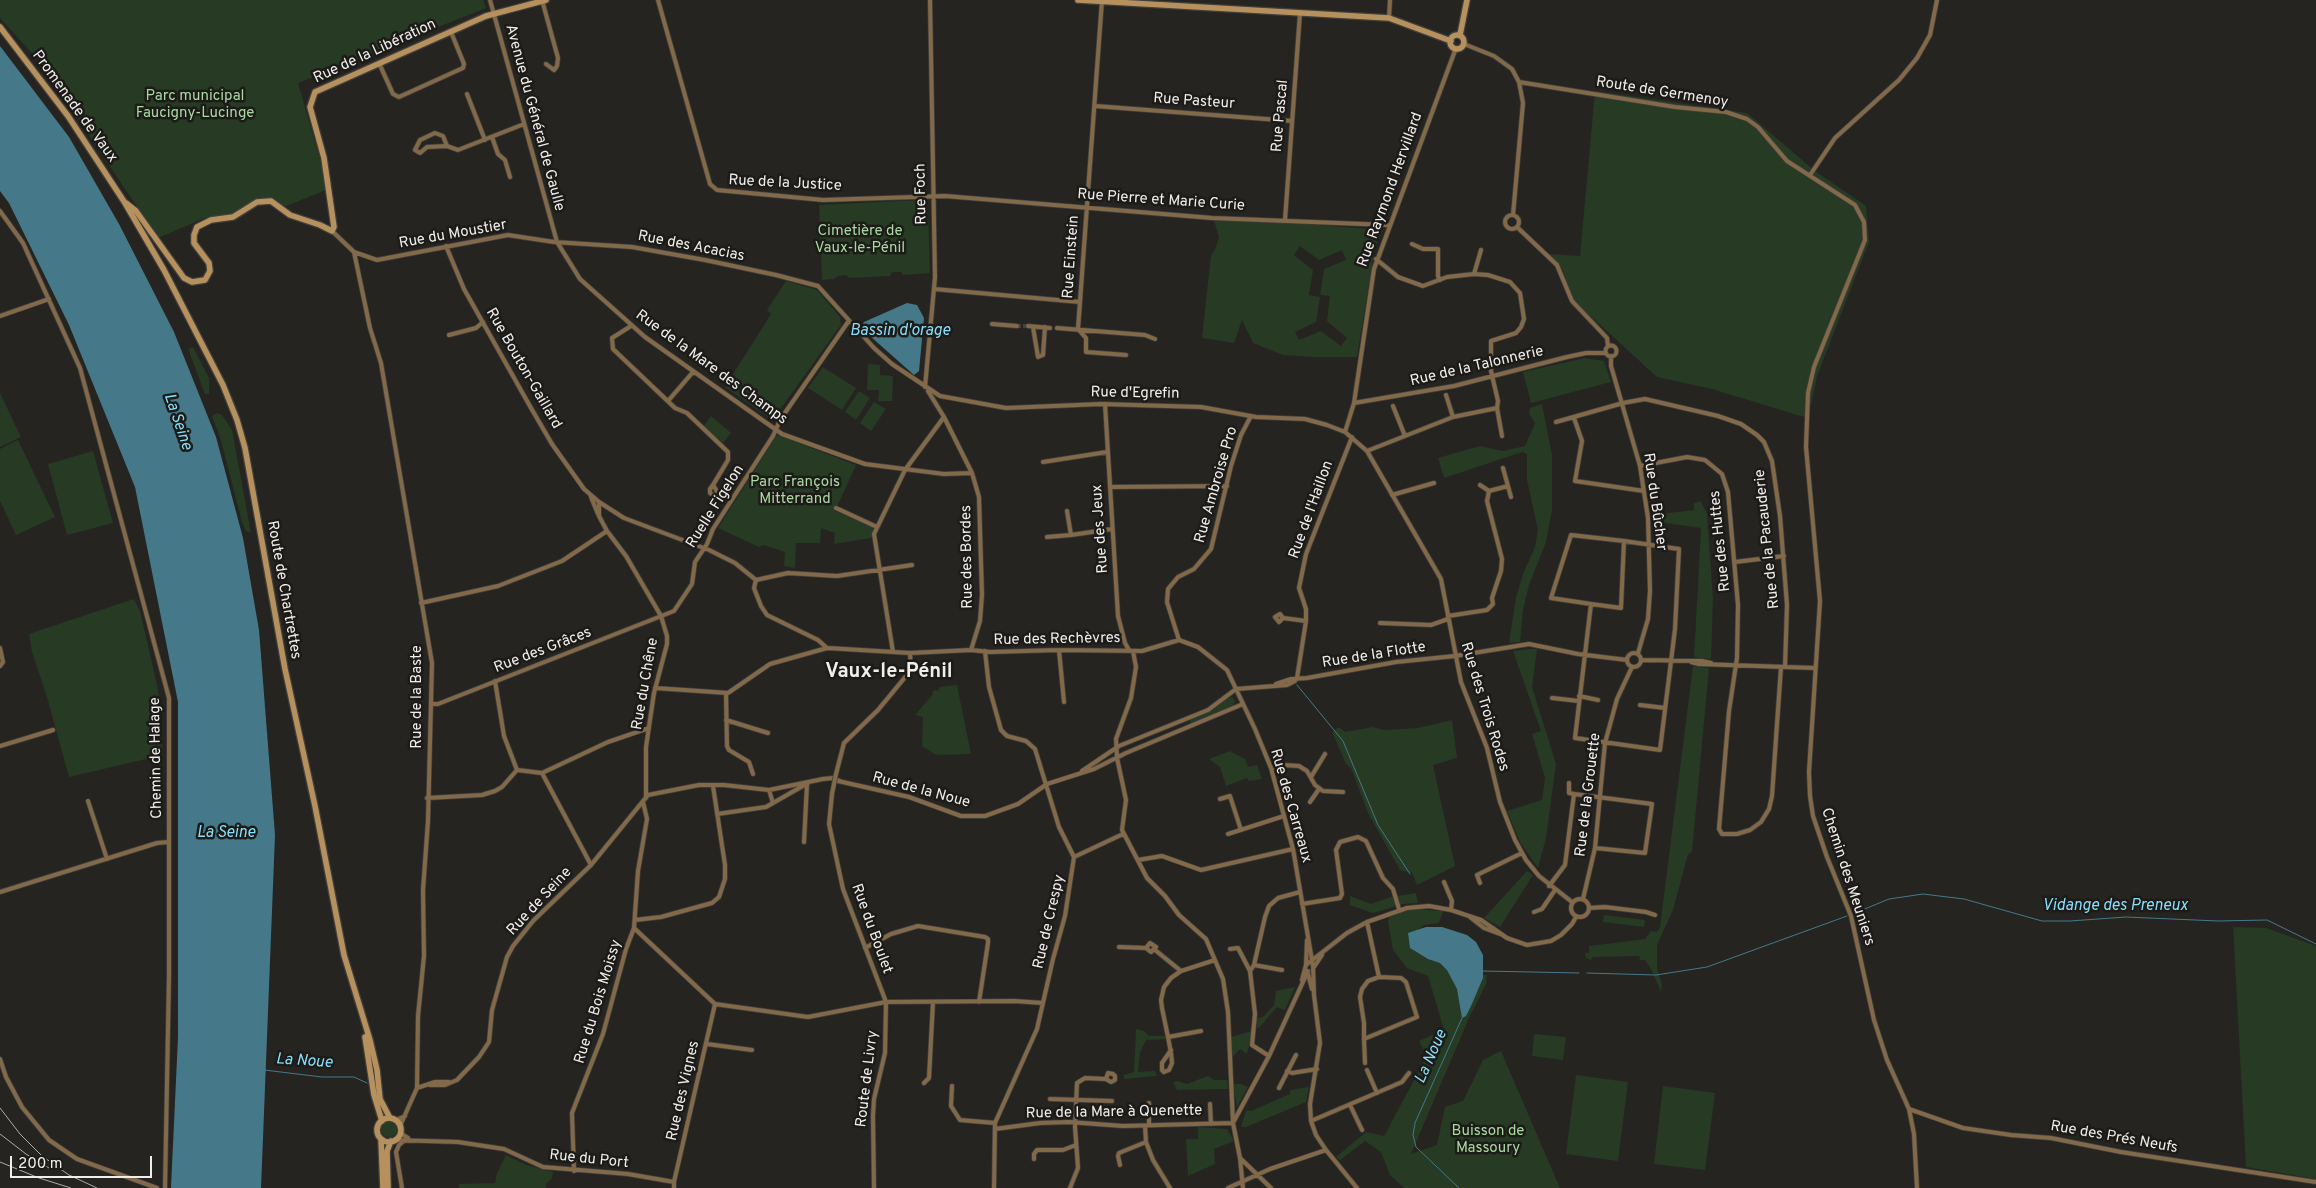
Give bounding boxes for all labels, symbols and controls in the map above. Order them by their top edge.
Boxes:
street label: Rue de la Libération [311,16,439,88]
street label: Avenue du Général de Gaulle [500,23,568,213]
street label: Promenade de Vaux [27,48,121,166]
street label: Route de Germenoy [1594,74,1730,112]
street label: Rue Pascal [1269,79,1293,153]
park label: Parc municipal Faucigny-Lucinge [136,88,254,123]
street label: Rue Pasteur [1153,90,1235,114]
street label: Rue Raymond Hervillard [1355,110,1427,270]
street label: Rue Foch [912,163,932,225]
street label: Rue de la Justice [728,172,842,196]
street label: Rue Pierre et Marie Curie [1077,186,1245,216]
street label: Rue Einstein [1060,215,1084,299]
street label: Rue du Moustier [398,217,508,253]
park label: Cimetière de Vaux-le-Pénil [815,223,905,258]
street label: Rue des Acacias [636,228,746,266]
street label: Rue Bouton-Gaillard [481,305,565,433]
street label: Rue de la Mare des Champs [632,307,790,429]
water label: Bassin d'orage [850,322,950,342]
street label: Rue de la Talonnerie [1409,343,1545,391]
street label: Rue d'Egrefin [1090,384,1180,404]
water label: La Seine [158,391,196,453]
street label: Rue Ambroise Pro [1192,425,1242,545]
street label: Rue du Bûcher [1638,452,1670,552]
street label: Rue de l'Haillon [1286,458,1338,562]
street label: Ruelle Figelon [683,462,749,552]
street label: Rue de la Pacauderie [1752,468,1784,610]
park label: Parc François Mitterrand [750,474,840,509]
street label: Rue des Jeux [1089,484,1113,574]
street label: Rue des Huttes [1707,490,1735,592]
street label: Rue des Bordes [958,505,978,609]
street label: Route de Chartrettes [262,519,304,661]
street label: Rue des Grâces [492,624,594,678]
street label: Rue des Rechèvres [993,630,1121,650]
street label: Rue du Chêne [629,636,663,732]
street label: Rue de la Flotte [1321,639,1427,673]
street label: Rue des Trois Rodes [1456,640,1512,774]
street label: Rue de la Baste [409,645,427,749]
district label: Vaux-le-Pénil [825,661,953,685]
street label: Chemin de Halage [147,697,167,819]
street label: Rue de la Grouette [1572,732,1606,858]
street label: Rue des Carreaux [1265,747,1315,865]
street label: Rue de la Noue [870,769,972,813]
street label: Chemin des Meuniers [1816,806,1878,948]
water label: La Seine [197,824,255,844]
street label: Rue de Seine [504,864,576,940]
street label: Rue de Crespy [1030,873,1070,971]
street label: Rue du Boulet [846,882,896,976]
water label: Vidange des Preneux [2042,897,2188,917]
street label: Rue du Bois Moissy [572,938,626,1066]
water label: La Noue [1412,1027,1452,1087]
street label: Route de Livry [853,1030,883,1128]
street label: Rue des Vignes [664,1039,704,1143]
water label: La Noue [275,1050,333,1074]
street label: Rue de la Mare à Quenette [1026,1102,1202,1124]
street label: Rue des Prés Neufs [2049,1118,2179,1158]
park label: Buisson de Massoury [1452,1123,1524,1158]
scale bar [12,1146,155,1178]
street label: Rue du Port [548,1147,630,1173]
text: 200 m [18,1155,63,1174]

